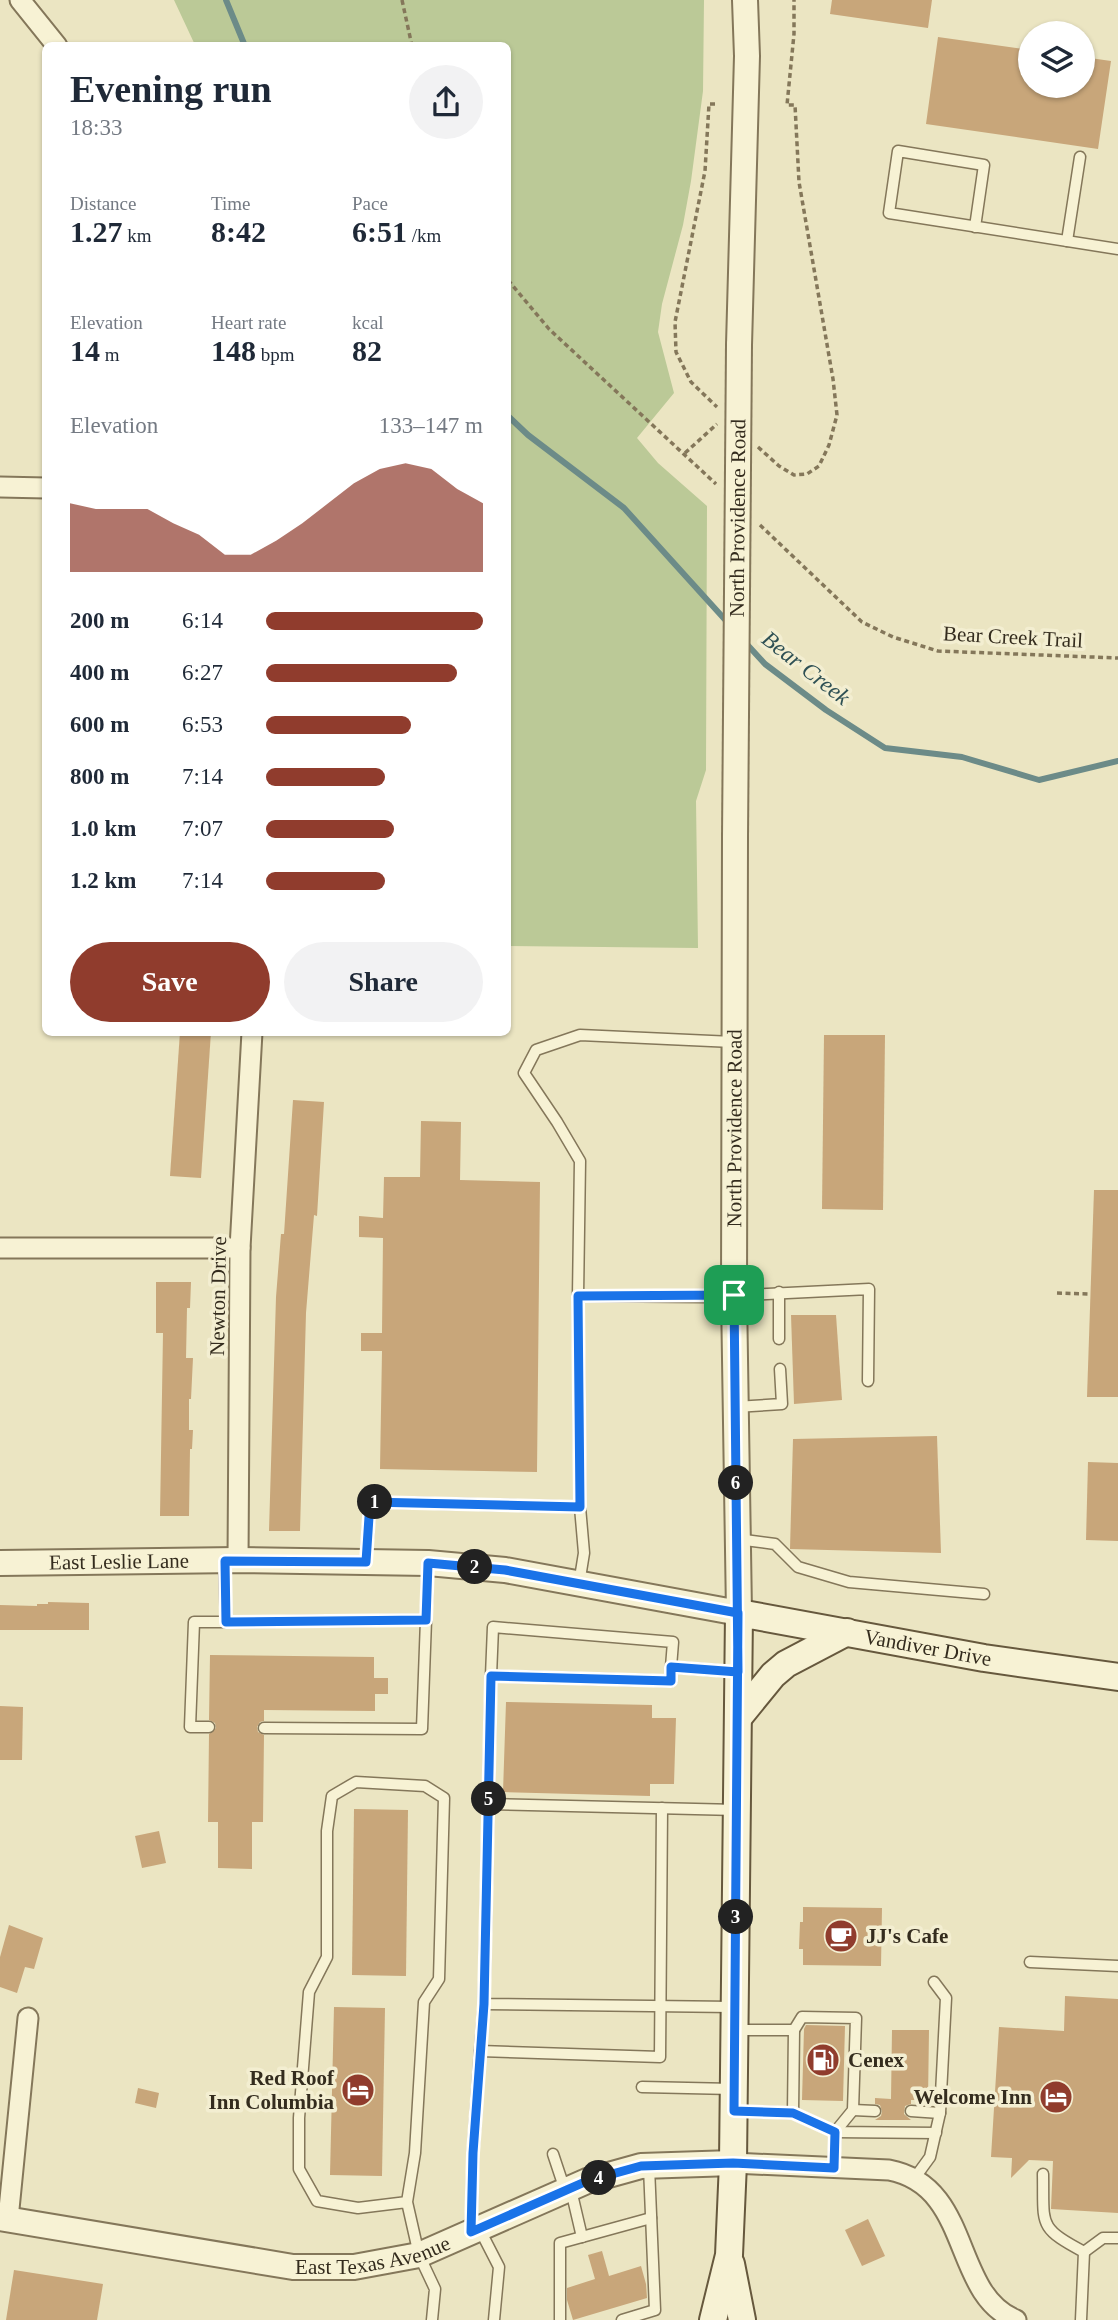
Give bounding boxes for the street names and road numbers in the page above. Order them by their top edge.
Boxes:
street label: North Providence Road [725,418,750,617]
street label: Bear Creek Trail [942,621,1084,653]
street label: North Providence Road [722,1029,747,1228]
street label: Newton Drive [205,1236,231,1356]
street label: East Leslie Lane [49,1549,189,1574]
street label: Vandiver Drive [862,1624,993,1671]
street label: East Texas Avenue [295,2231,454,2279]

